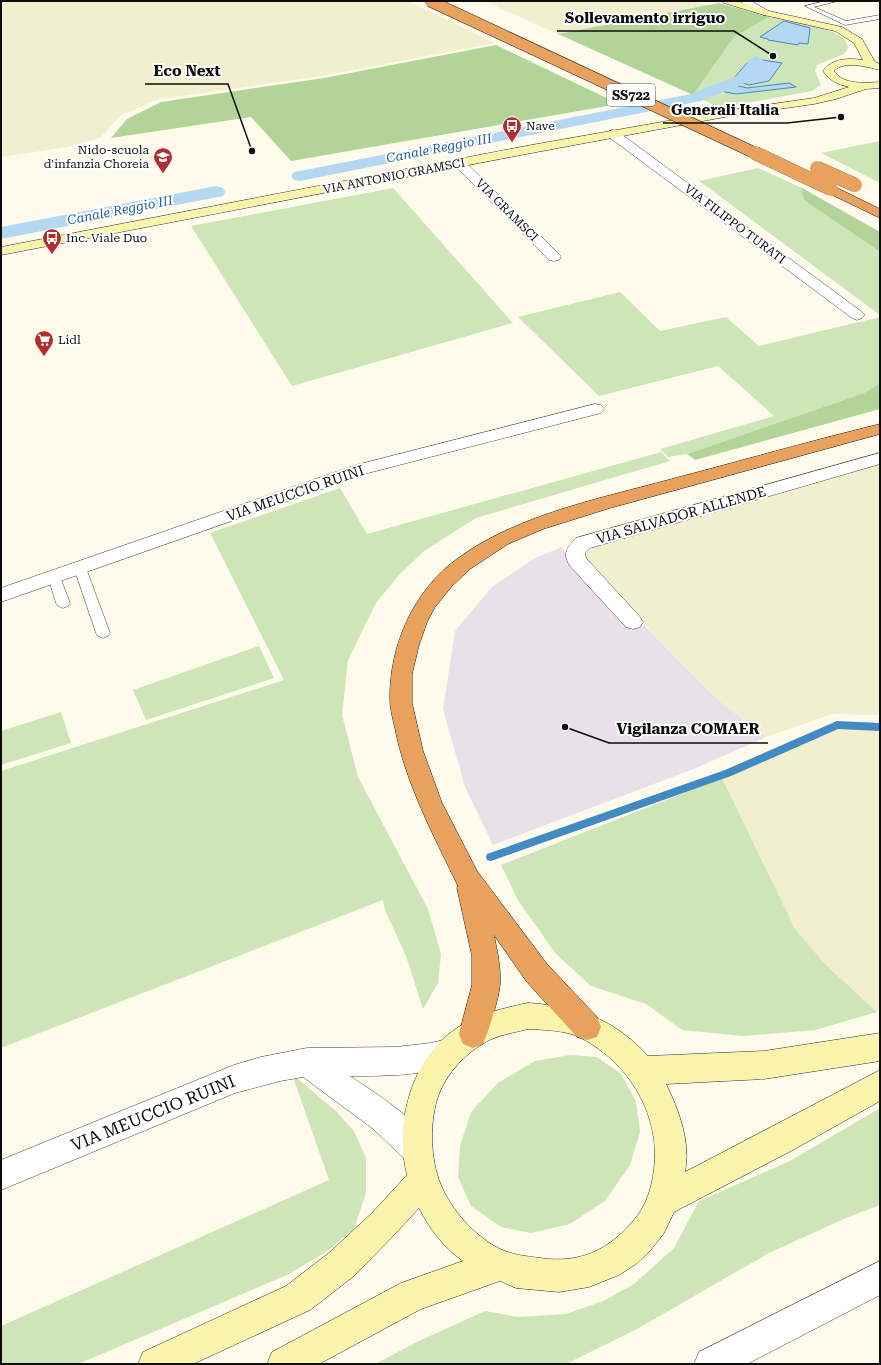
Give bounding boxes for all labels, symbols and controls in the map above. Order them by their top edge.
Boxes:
callout: Sollevamento irriguo [557,4,734,31]
text: Sollevamento irriguo [565,9,726,27]
callout: Eco Next [145,57,228,84]
text: Eco Next [153,62,221,80]
road number: SS722 [607,84,655,106]
callout: Generali Italia [663,96,787,123]
text: Generali Italia [671,101,779,119]
bus stop icon: Nave [501,115,523,143]
place label: Nave [526,119,555,133]
water label: Canale Reggio III [385,130,494,166]
place label: Nido-scuola d'infanzia Choreia [44,143,149,171]
school or university icon: Nido-scuola d'infanzia Choreia [152,146,174,174]
street label: VIA ANTONIO GRAMSCI [322,155,466,197]
street label: VIA GRAMSCI [473,176,541,244]
street label: VIA FILIPPO TURATI [682,181,788,267]
water label: Canale Reggio III [66,192,175,228]
bus stop icon: Inc. Viale Duo [41,227,63,255]
place label: Inc. Viale Duo [66,231,147,245]
supermarket icon: Lidl [33,329,55,357]
place label: Lidl [58,333,81,347]
street label: VIA MEUCCIO RUINI [224,462,366,524]
street label: VIA SALVADOR ALLENDE [594,483,768,547]
callout: Vigilanza COMAER [609,716,768,743]
text: Vigilanza COMAER [616,720,760,738]
street label: VIA MEUCCIO RUINI [68,1071,238,1155]

